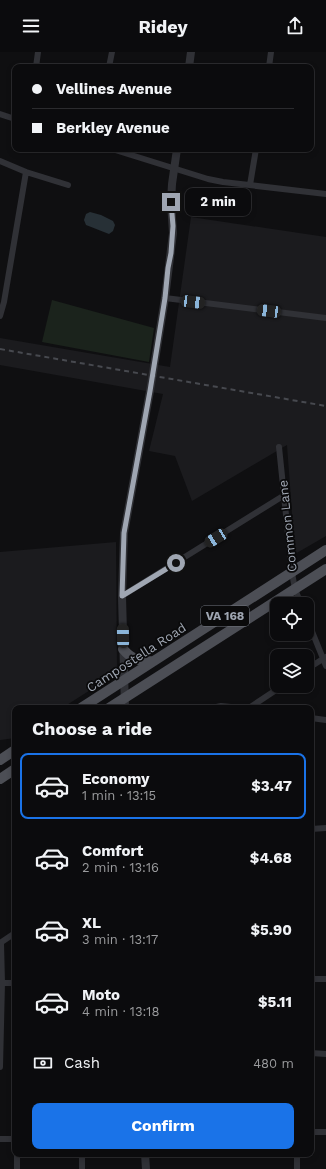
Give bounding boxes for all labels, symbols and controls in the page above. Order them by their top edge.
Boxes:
icon: menu [20,15,42,37]
icon: share [284,15,306,37]
text: Ridey [138,16,188,37]
text: Vellines Avenue [56,80,172,98]
text: Berkley Avenue [56,119,170,137]
callout: 2 min [185,188,251,216]
route end [162,193,180,211]
text: 2 min [200,194,236,209]
car [180,295,206,309]
car [256,304,282,318]
street label: Common Lane [275,479,300,573]
car [203,527,229,549]
route start [167,554,185,572]
map controls [270,597,314,693]
button: locate [270,597,314,641]
road number: VA 168 [201,606,249,626]
street label: Campostella Road [84,620,189,695]
car [117,624,129,648]
button: layers [270,649,314,693]
text: Choose a ride [32,718,152,739]
icon: car [34,768,70,804]
text: Economy [82,770,149,788]
text: $3.47 [251,777,292,795]
text: 1 min · 13:15 [82,788,156,803]
icon: car [34,840,70,876]
text: Comfort [82,842,143,860]
text: $4.68 [250,849,292,867]
text: 2 min · 13:16 [82,860,159,875]
icon: car [34,912,70,948]
text: XL [82,914,101,932]
text: $5.90 [250,921,292,939]
text: 3 min · 13:17 [82,932,158,947]
icon: car [34,984,70,1020]
text: Moto [82,986,120,1004]
text: $5.11 [258,993,292,1011]
text: 4 min · 13:18 [82,1004,159,1019]
icon: cash [32,1052,54,1074]
text: Cash [64,1054,100,1072]
text: 480 m [253,1056,294,1071]
button: Confirm [32,1103,294,1149]

